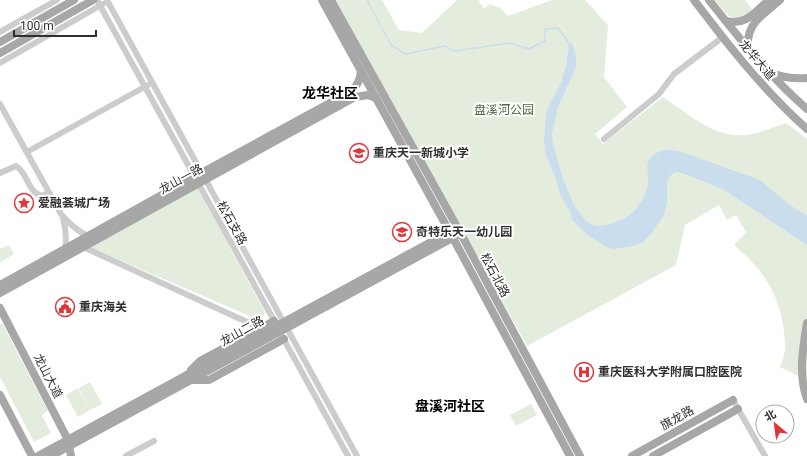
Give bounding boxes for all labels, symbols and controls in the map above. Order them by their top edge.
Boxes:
scale bar [14,12,96,38]
text: 100 m [20,19,54,33]
street label: 龙华大道 [736,37,778,83]
district label: 龙华社区 [302,85,358,101]
park label: 盘溪河公园 [474,103,534,117]
school or university icon: 重庆天一新城小学 [348,142,370,164]
place label: 重庆天一新城小学 [373,146,469,160]
street label: 龙山一路 [157,161,205,197]
place icon: 爱融荟城广场 [13,192,35,214]
place label: 爱融荟城广场 [38,196,110,210]
street label: 松石支路 [214,199,250,247]
school or university icon: 奇特乐天一幼儿园 [391,221,413,243]
place label: 奇特乐天一幼儿园 [416,225,512,239]
street label: 松石北路 [478,251,512,299]
public building icon: 重庆海关 [54,296,76,318]
place label: 重庆海关 [79,300,127,314]
street label: 龙山二路 [218,313,266,349]
street label: 龙山大道 [31,351,65,401]
hospital icon: 重庆医科大学附属口腔医院 [573,361,595,383]
place label: 重庆医科大学附属口腔医院 [598,365,742,379]
district label: 盘溪河社区 [415,398,485,414]
street label: 旗龙路 [658,403,696,433]
north arrow [755,404,795,444]
text: 北 [762,407,778,424]

